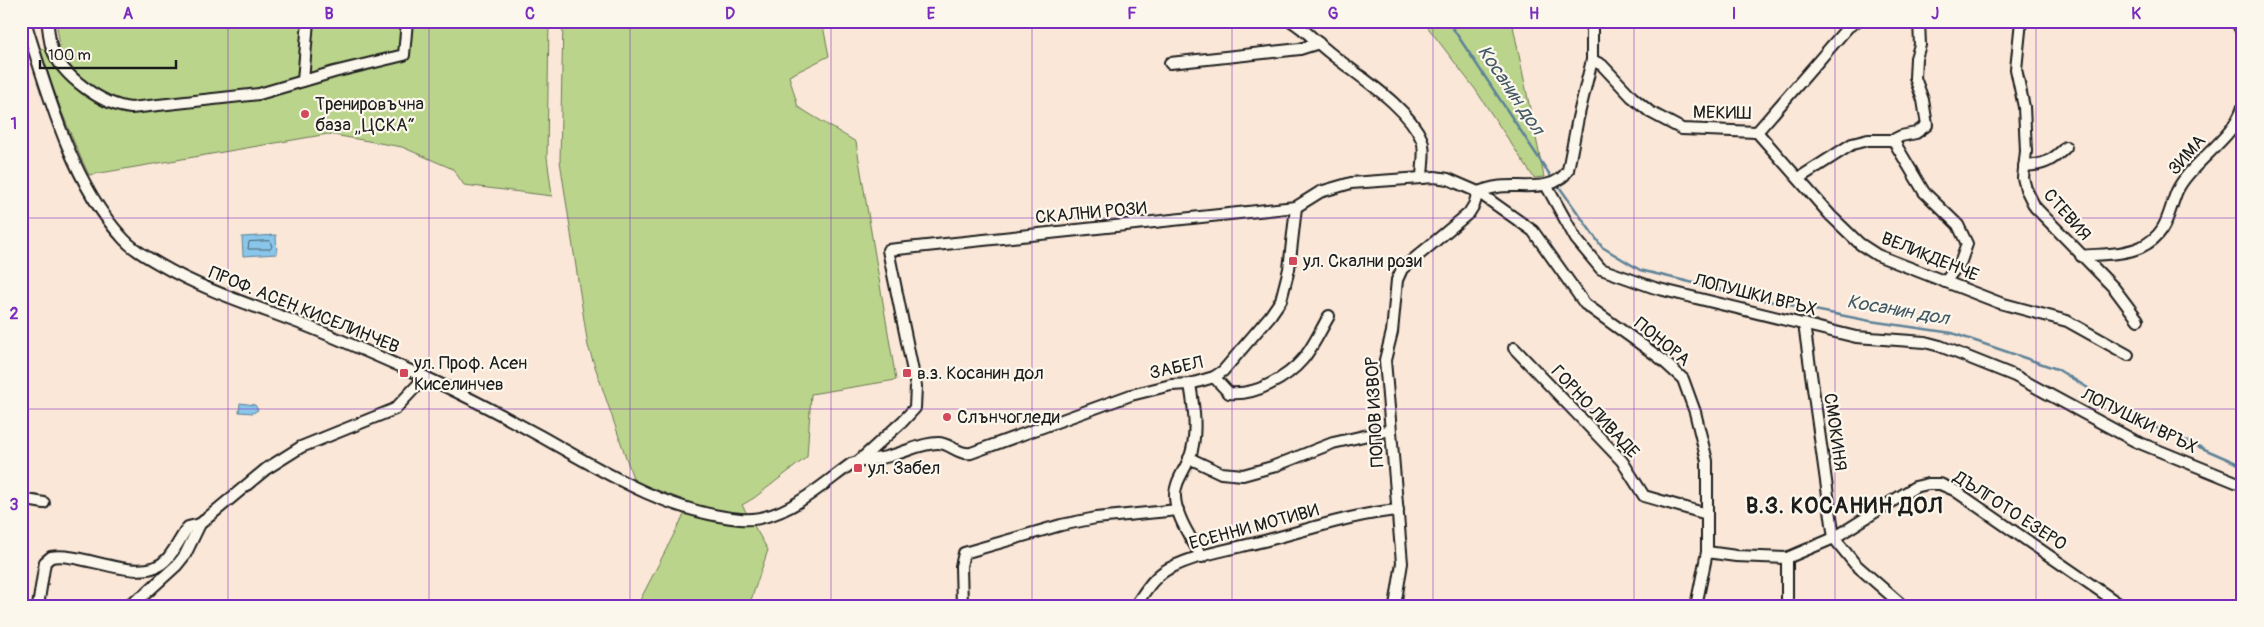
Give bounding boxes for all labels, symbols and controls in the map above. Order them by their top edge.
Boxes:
text: A [123,4,134,24]
text: B [324,4,334,24]
text: C [525,4,535,24]
text: D [725,4,735,24]
text: E [927,4,936,24]
text: F [1127,4,1137,24]
text: G [1328,4,1339,24]
text: H [1529,4,1539,24]
text: I [1732,4,1736,24]
text: J [1931,4,1939,24]
text: K [2131,4,2141,24]
scale bar [40,38,176,70]
water label: Косанин дол [1472,41,1551,141]
text: 100 m [48,46,91,65]
place label: Тренировъчна база „ЦСКА“ [315,93,424,137]
street label: МЕКИШ [1693,101,1752,125]
marker: Тренировъчна база „ЦСКА“ [299,108,311,120]
text: 1 [11,114,17,134]
street label: ЗИМА [2163,130,2211,180]
street label: СТЕВИЯ [2038,184,2096,246]
street label: СКАЛНИ РОЗИ [1034,197,1148,229]
street label: ВЕЛИКДЕНЧЕ [1878,227,1982,287]
place label: ул. Скални рози [1302,250,1422,273]
marker: ул. Скални рози [1287,255,1299,267]
street label: ПРОФ. АСЕН КИСЕЛИНЧЕВ [205,261,403,359]
street label: ЛОПУШКИ ВРЪХ [1690,268,1819,321]
water label: Косанин дол [1845,289,1953,331]
text: 2 [10,304,19,324]
street label: ПОНОРА [1629,312,1695,372]
street label: ЗАБЕЛ [1147,351,1206,385]
place label: ул. Проф. Асен Киселинчев [413,352,527,396]
street label: ПОПОВ ИЗВОР [1361,356,1389,468]
street label: ГОРНО ЛИВАДЕ [1546,361,1644,463]
place label: в.з. Косанин дол [917,362,1044,385]
marker: ул. Проф. Асен Киселинчев [398,367,410,379]
marker: в.з. Косанин дол [901,367,913,379]
street label: ЛОПУШКИ ВРЪХ [2077,383,2201,459]
street label: СМОКИНЯ [1818,392,1852,472]
place label: Слънчогледи [957,406,1060,429]
marker: Слънчогледи [941,411,953,423]
place label: ул. Забел [867,457,940,480]
marker: ул. Забел [852,462,864,474]
street label: ДЪЛГОТО ЕЗЕРО [1948,465,2071,556]
district label: В.З. КОСАНИН ДОЛ [1746,492,1942,520]
text: 3 [10,495,19,515]
street label: ЕСЕННИ МОТИВИ [1187,499,1322,555]

